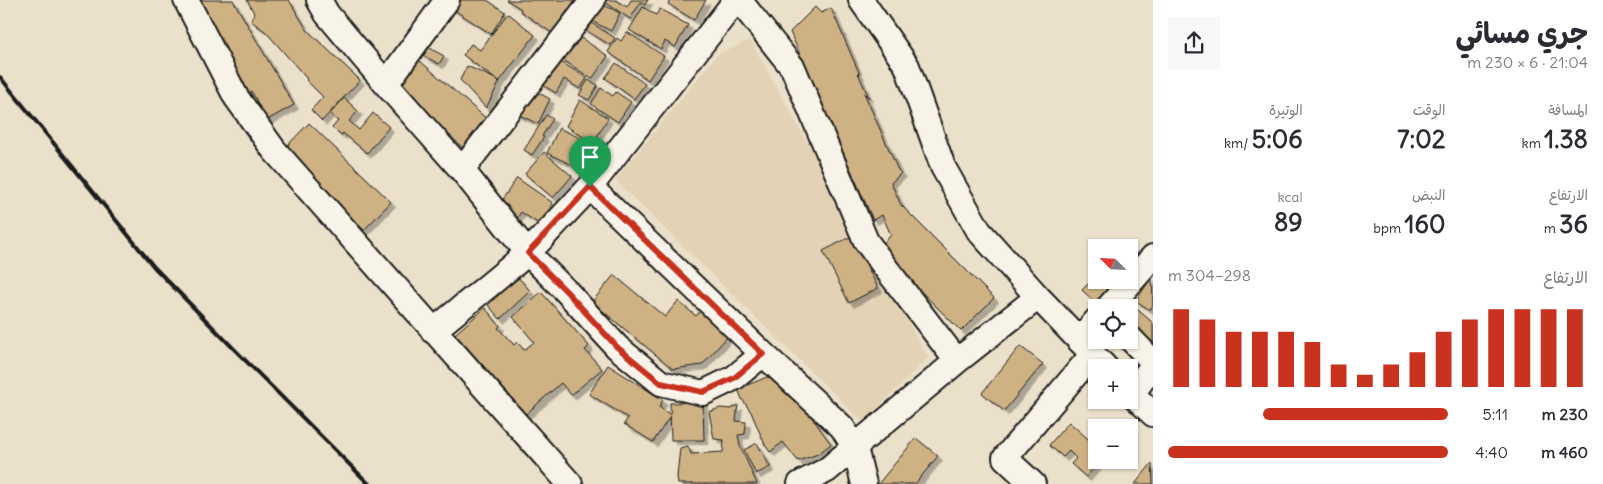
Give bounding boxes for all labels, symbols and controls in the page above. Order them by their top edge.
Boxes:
text: جري مسائي [1456,15,1588,51]
button: share [1168,17,1220,69]
text: 21:04 · 6 × 230 m [1467,52,1588,72]
text: الوتيرة [1269,101,1303,119]
text: الوقت [1413,101,1445,119]
text: المسافة [1548,101,1588,119]
text: 5:06 [1252,123,1303,155]
text: 7:02 [1397,123,1445,155]
text: 1.38 [1544,123,1588,155]
text: /km [1224,134,1252,152]
text: km [1522,134,1544,152]
pin [569,136,611,187]
icon: arrive [576,143,604,171]
text: النبض [1412,186,1445,204]
text: الارتفاع [1549,186,1588,204]
text: kcal [1277,188,1303,206]
text: 89 [1274,206,1303,238]
text: 160 [1405,208,1445,240]
text: 36 [1559,208,1588,240]
text: bpm [1373,219,1405,237]
text: m [1544,219,1559,237]
north arrow [1088,239,1138,289]
map controls [1088,239,1138,469]
text: 298–304 m [1168,265,1251,285]
text: الارتفاع [1543,267,1588,287]
button: locate [1088,299,1138,349]
button: + [1088,359,1138,409]
text: 5:11 [1482,404,1508,424]
text: 230 m [1542,404,1588,424]
button: − [1088,419,1138,469]
text: 4:40 [1475,442,1508,462]
text: 460 m [1541,442,1588,462]

